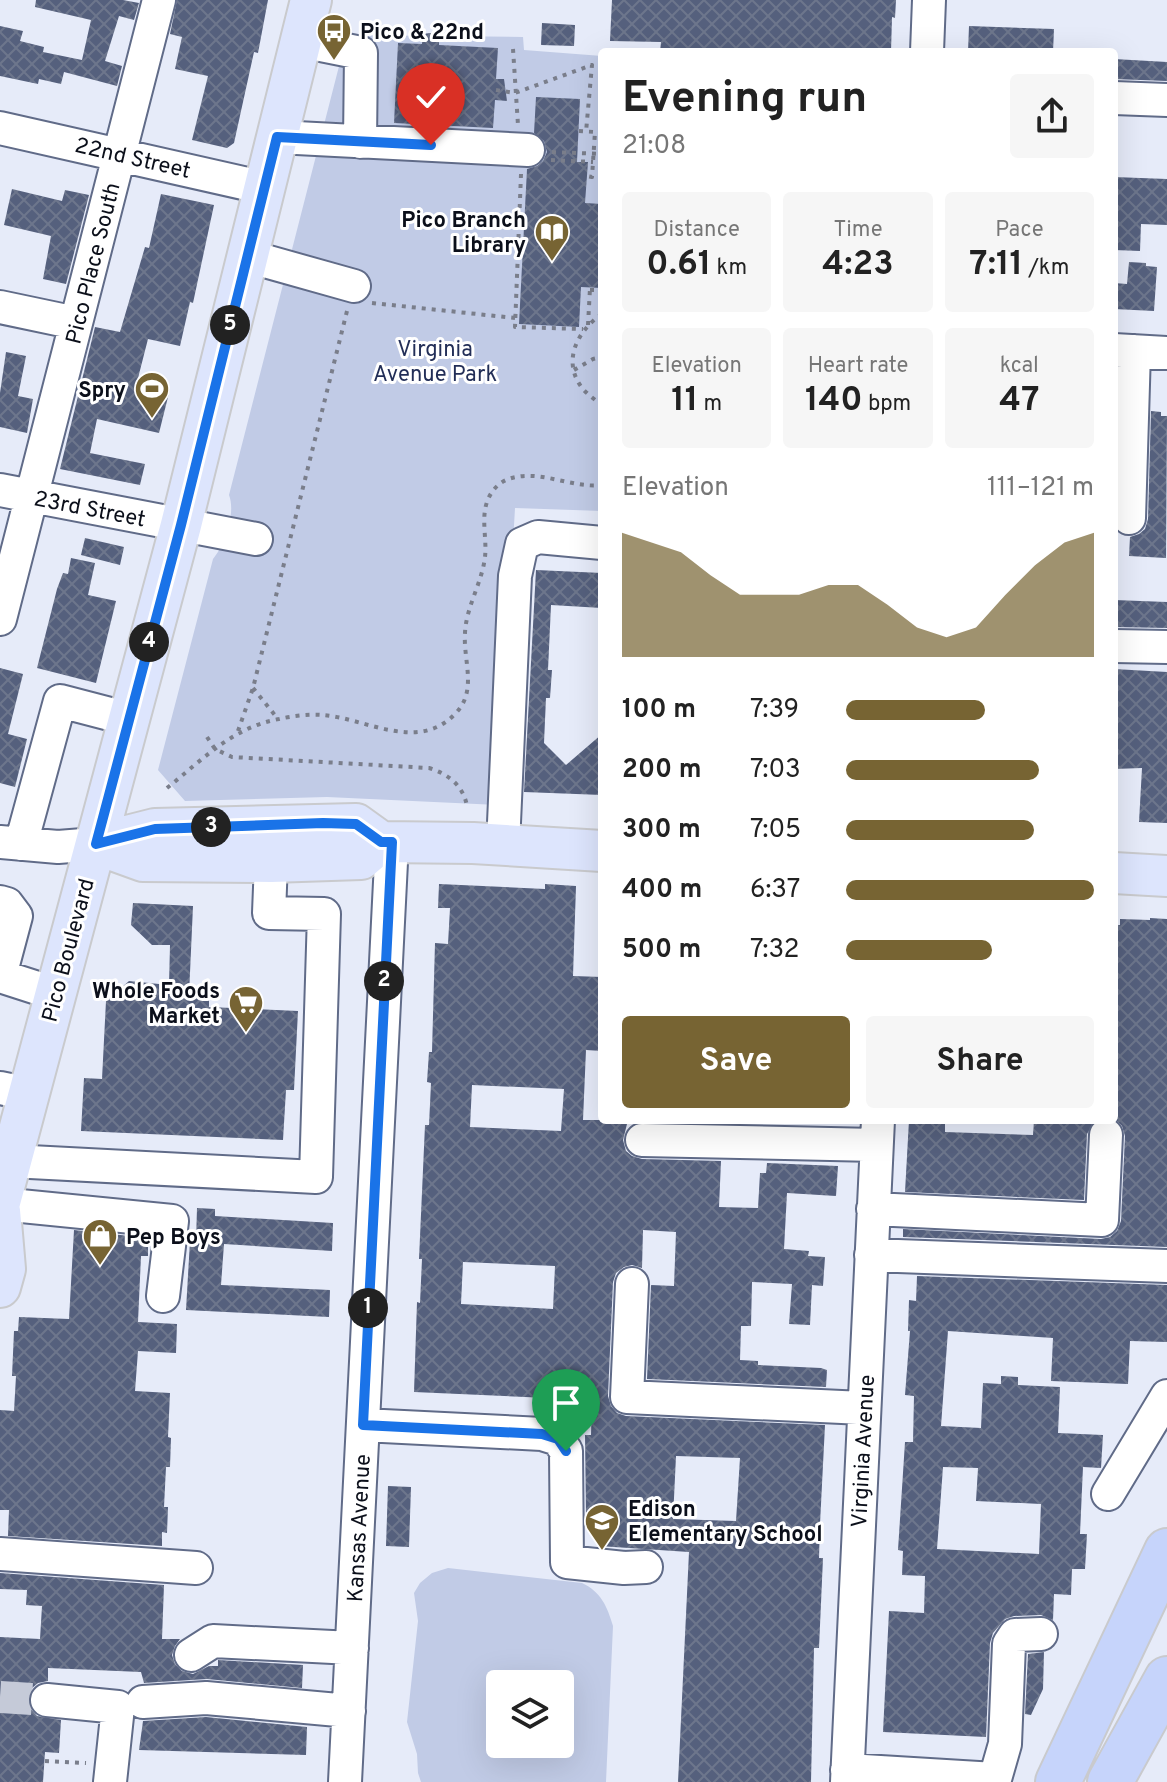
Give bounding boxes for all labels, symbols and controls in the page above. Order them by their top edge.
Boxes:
bus stop icon: Pico & 22nd [315,12,353,62]
place label: Pico & 22nd [360,20,484,47]
pin [397,63,465,145]
text: Evening run [622,72,867,128]
button: share [1010,74,1094,158]
icon: check [409,75,453,119]
text: 21:08 [622,130,686,163]
street label: 22nd Street [72,133,193,186]
street label: Pico Place South [61,180,128,347]
place label: Pico Branch Library [401,208,526,260]
library icon: Pico Branch Library [533,213,571,263]
text: Distance [653,217,740,244]
text: Time [833,217,883,244]
text: Pace [995,217,1043,244]
text: 0.61 [646,244,711,287]
text: 4:23 [822,244,894,287]
text: 7:11 [969,244,1023,287]
text: km [711,255,747,282]
text: /km [1023,255,1069,282]
pin: 5 [210,305,250,345]
text: 5 [223,311,237,338]
park label: Virginia Avenue Park [373,337,497,389]
text: Elevation [651,353,742,380]
text: Heart rate [808,353,908,380]
text: kcal [1000,353,1039,380]
sports icon: Spry [133,370,171,420]
place label: Spry [78,378,126,405]
text: 11 [671,380,698,423]
text: 140 [805,380,863,423]
text: 47 [999,380,1039,423]
text: m [698,391,722,418]
text: bpm [863,391,911,418]
text: Elevation [622,472,729,505]
text: 111–121 m [987,472,1094,505]
street label: 23rd Street [32,486,147,534]
pin: 4 [129,622,169,662]
text: 4 [142,628,156,655]
text: 100 m [622,694,696,727]
text: 7:39 [750,694,799,727]
text: 200 m [622,754,701,787]
text: 7:03 [750,754,801,787]
pin: 3 [191,807,231,847]
text: 3 [204,813,218,840]
text: 300 m [622,814,701,847]
text: 7:05 [750,814,801,847]
text: 400 m [622,874,702,907]
text: 6:37 [750,874,800,907]
street label: Pico Boulevard [37,876,102,1025]
text: 500 m [622,934,701,967]
text: 7:32 [750,934,799,967]
pin: 2 [364,961,404,1001]
text: 2 [377,967,391,994]
place label: Whole Foods Market [92,979,220,1031]
supermarket icon: Whole Foods Market [227,984,265,1034]
button: Save [622,1016,850,1108]
button: Share [866,1016,1094,1108]
shop icon: Pep Boys [81,1217,119,1267]
place label: Pep Boys [126,1225,221,1252]
pin: 1 [348,1288,388,1328]
text: 1 [364,1294,372,1321]
pin [532,1369,600,1451]
street label: Virginia Avenue [847,1374,882,1528]
icon: arrive [544,1381,588,1425]
street label: Kansas Avenue [343,1453,378,1603]
place label: Edison Elementary School [628,1497,823,1549]
school or university icon: Edison Elementary School [583,1502,621,1552]
map controls [486,1670,574,1758]
button: layers [486,1670,574,1758]

